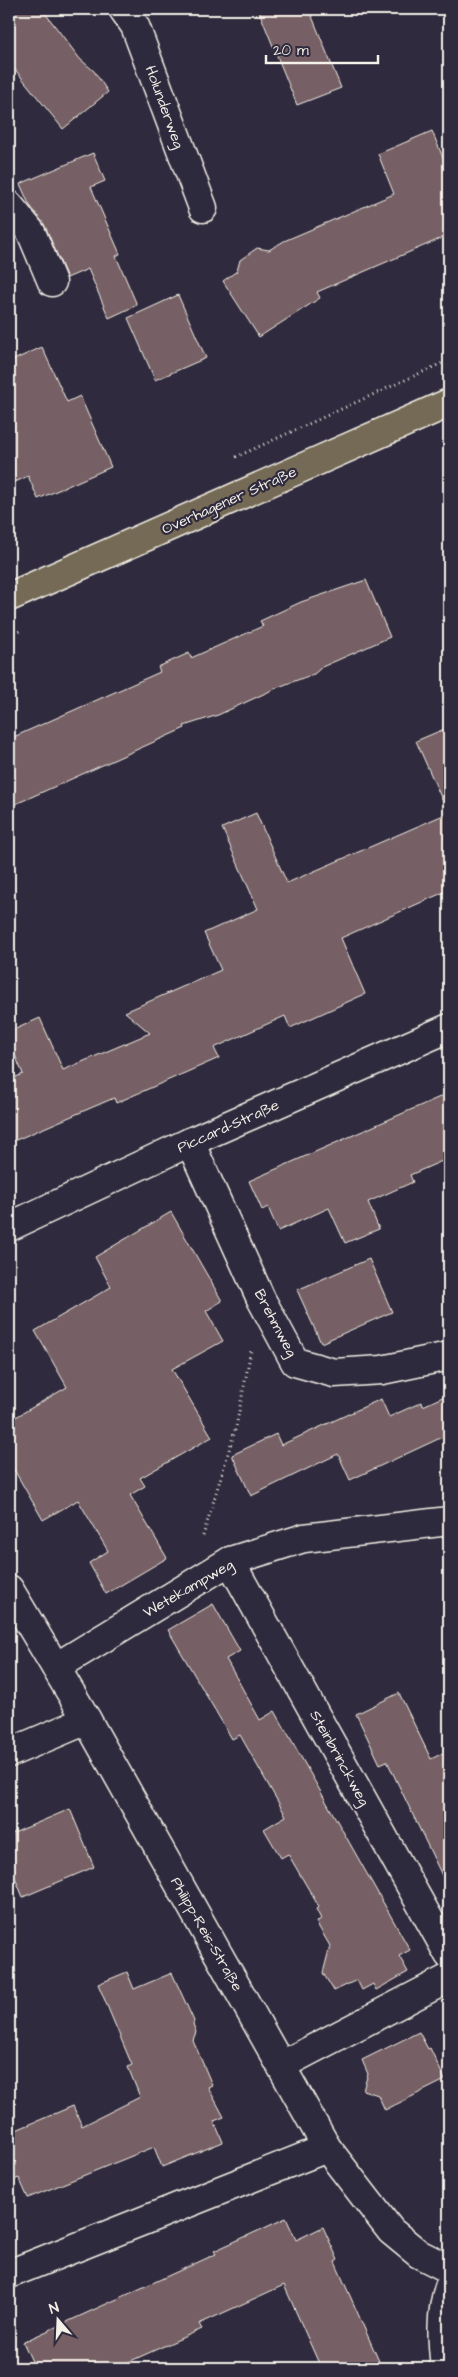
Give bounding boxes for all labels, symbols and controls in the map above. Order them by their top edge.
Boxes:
scale bar [266,32,378,64]
text: 20 m [273,40,309,61]
street label: Holunderweg [139,63,189,152]
street label: Overhagener Straße [159,461,300,541]
street label: Piccard-Straße [174,1095,282,1158]
street label: Brehmweg [248,1286,302,1362]
street label: Wetekampweg [139,1554,238,1624]
street label: Steinbrinckweg [304,1706,375,1811]
street label: Philipp-Reis-Straße [165,1873,248,1995]
north arrow [32,2294,82,2344]
text: N [47,2298,62,2320]

